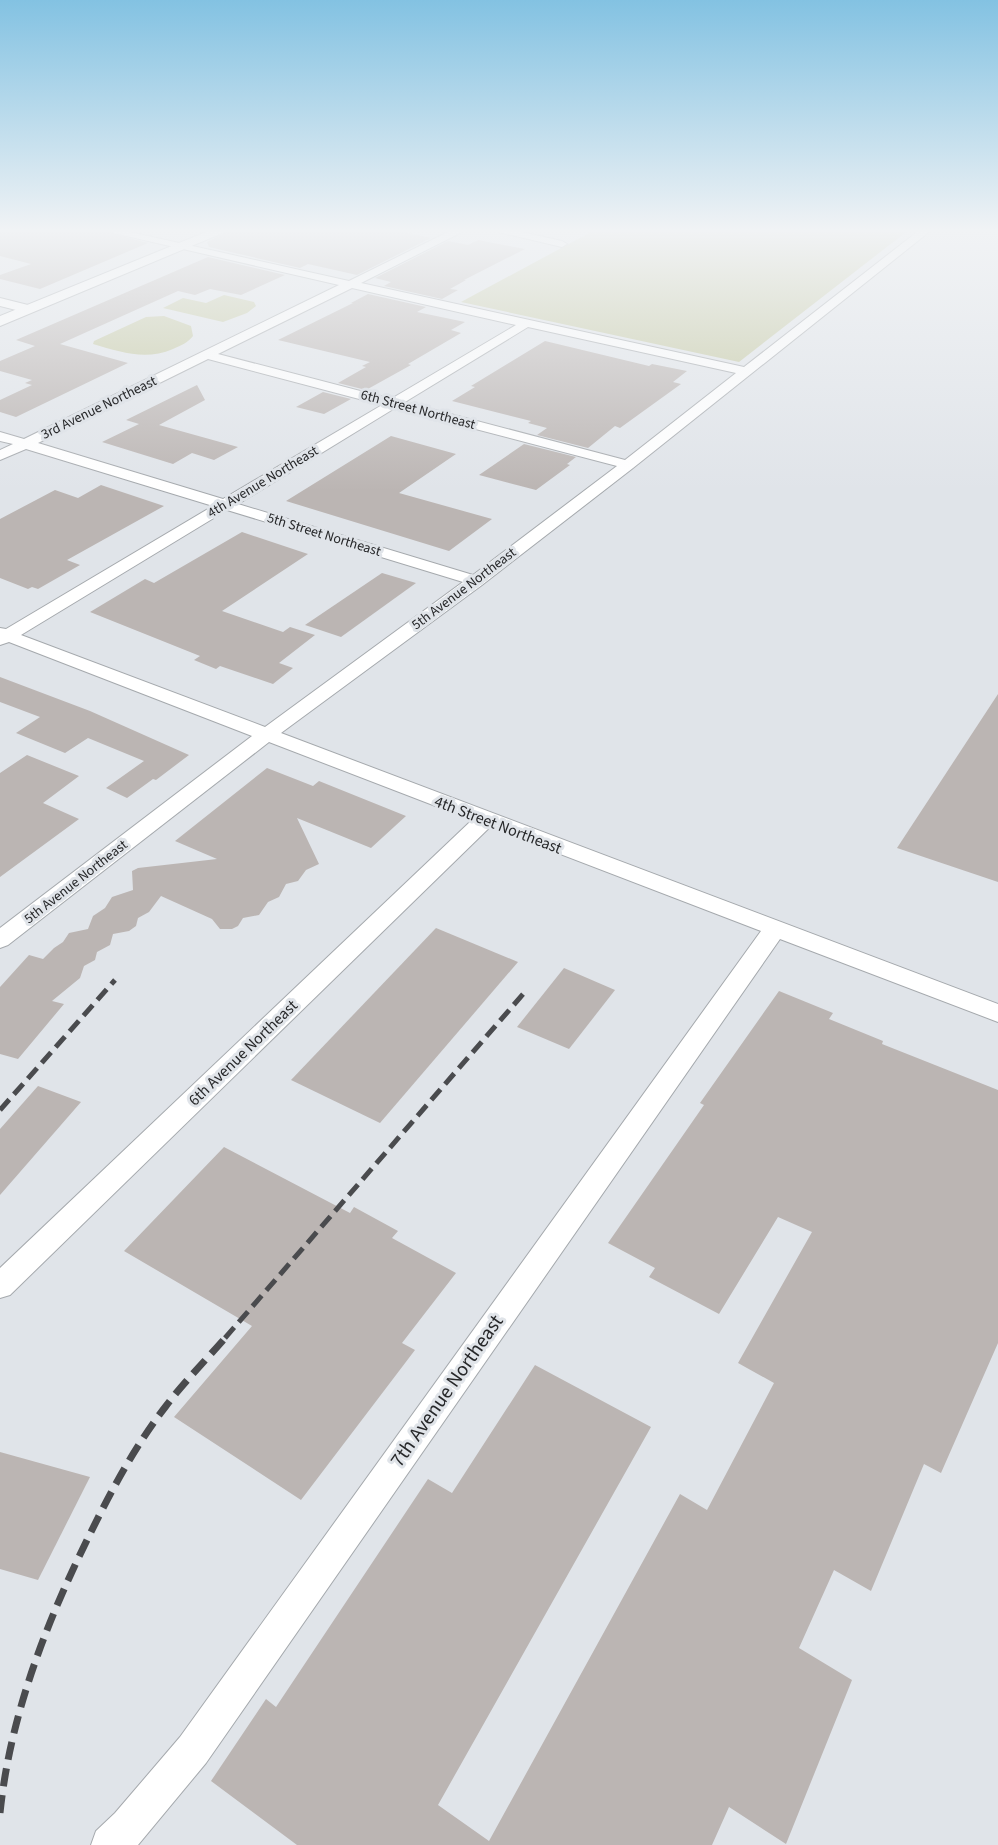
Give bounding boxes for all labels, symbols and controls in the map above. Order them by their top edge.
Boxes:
street label: 3rd Avenue Northeast [38,371,160,445]
street label: 6th Street Northeast [358,385,478,435]
street label: 4th Avenue Northeast [204,441,322,523]
street label: 5th Street Northeast [265,508,384,562]
street label: 5th Avenue Northeast [408,543,521,635]
street label: 4th Street Northeast [431,791,565,860]
street label: 5th Avenue Northeast [20,835,132,929]
street label: 6th Avenue Northeast [184,995,303,1111]
street label: 7th Avenue Northeast [384,1309,510,1473]

